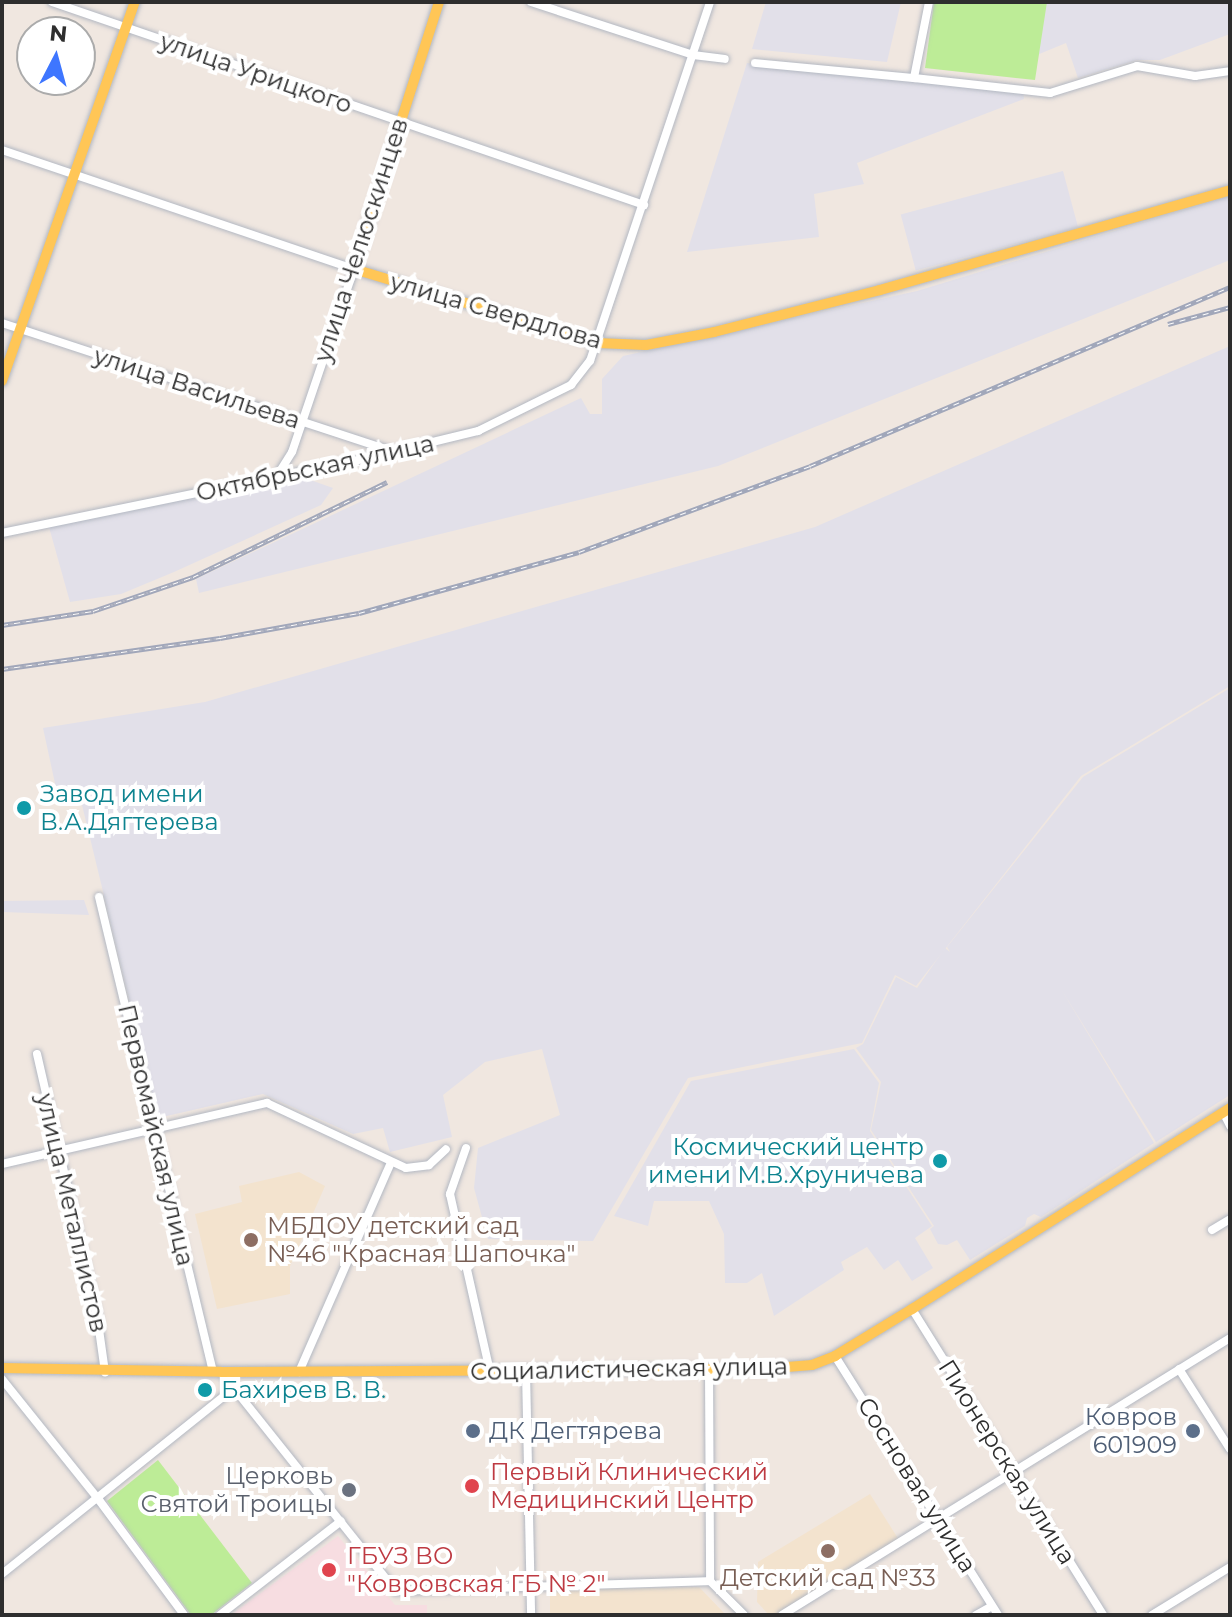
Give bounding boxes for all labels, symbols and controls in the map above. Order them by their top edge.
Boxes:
north arrow [16,16,96,96]
text: N [48,19,69,48]
street label: улица Урицкого [156,27,356,119]
street label: улица Челюскинцев [308,114,414,366]
street label: улица Свердлова [387,267,605,355]
street label: улица Васильева [90,341,304,435]
street label: Октябрьская улица [193,429,437,507]
place label: Завод имени В.А.Дягтерева [40,780,218,836]
marker: Завод имени В.А.Дягтерева [15,799,33,817]
street label: Первомайская улица [112,1001,200,1269]
street label: улица Металлистов [30,1091,114,1335]
place label: Космический центр имени М.В.Хруничева [648,1133,924,1189]
marker: Космический центр имени М.В.Хруничева [931,1152,949,1170]
place label: МБДОУ детский сад №46 "Красная Шапочка" [267,1212,575,1268]
marker: МБДОУ детский сад №46 "Красная Шапочка" [242,1231,260,1249]
street label: Социалистическая улица [470,1352,788,1386]
street label: Пионерская улица [932,1354,1082,1570]
place label: Бахирев В. В. [221,1376,386,1404]
marker: Бахирев В. В. [196,1381,214,1399]
street label: Сосновая улица [851,1392,983,1578]
place label: Ковров 601909 [1085,1403,1177,1459]
place label: ДК Дегтярева [489,1417,662,1445]
marker: ДК Дегтярева [464,1422,482,1440]
marker: Ковров 601909 [1184,1422,1202,1440]
place label: Первый Клинический Медицинский Центр [490,1458,768,1514]
place label: Церковь Святой Троицы [141,1462,333,1518]
marker: Первый Клинический Медицинский Центр [461,1475,483,1497]
marker: Церковь Святой Троицы [340,1481,358,1499]
place label: ГБУЗ ВО "Ковровская ГБ № 2" [347,1542,605,1598]
marker: Детский сад №33 [819,1542,837,1560]
marker: ГБУЗ ВО "Ковровская ГБ № 2" [318,1559,340,1581]
place label: Детский сад №33 [720,1564,936,1592]

